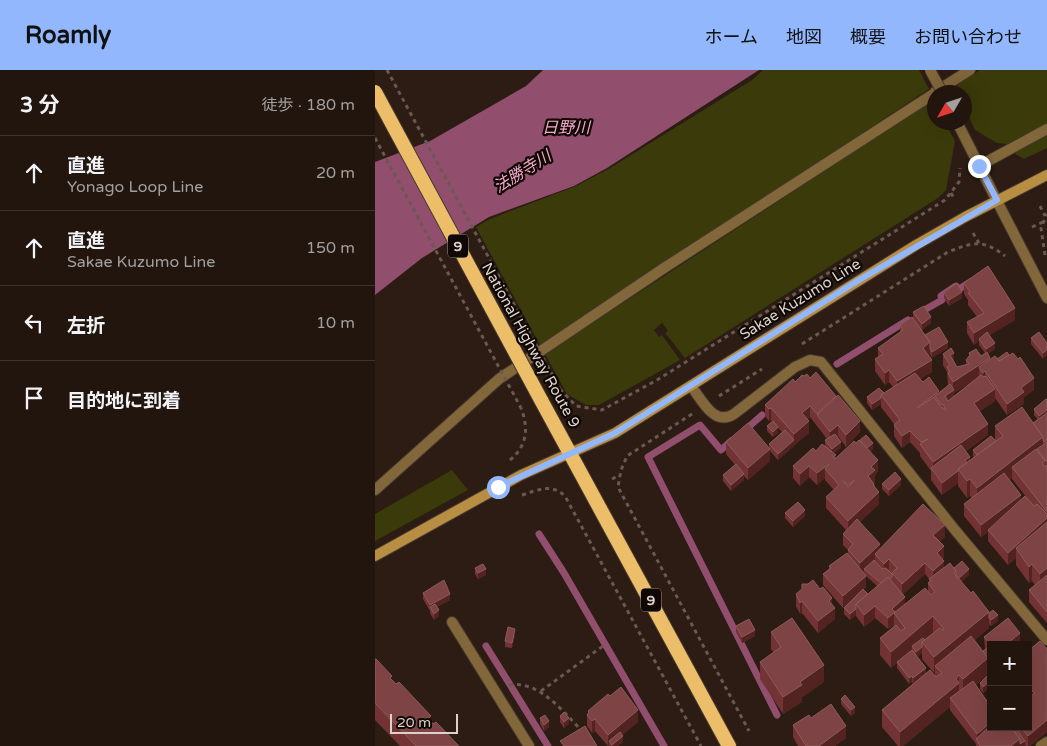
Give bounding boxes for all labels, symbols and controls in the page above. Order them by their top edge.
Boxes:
text: Roamly [25,21,111,50]
text: ホーム [705,26,758,48]
text: 地図 [786,26,822,48]
text: 概要 [850,26,886,48]
text: お問い合わせ [914,26,1022,48]
north arrow [927,85,972,130]
text: 3 分 [20,93,60,118]
text: 徒歩 · 180 m [262,95,355,115]
water label: 日野川 [542,118,592,138]
water label: 法勝寺川 [490,145,557,197]
text: 直進 [67,155,105,177]
route end [968,155,991,178]
icon: ahead [20,159,48,187]
text: 20 m [316,163,355,183]
text: Yonago Loop Line [67,177,203,197]
text: 直進 [67,230,105,252]
icon: ahead [20,234,48,262]
road number: 9 [448,235,468,258]
text: 150 m [306,238,355,258]
text: Sakae Kuzumo Line [67,252,215,272]
street label: Sakae Kuzumo Line [736,255,864,343]
street label: National Highway Route 9 [478,259,584,431]
icon: left [20,309,48,337]
text: 10 m [316,313,355,333]
text: 左折 [67,315,105,337]
icon: arrive [20,384,48,412]
text: 目的地に到着 [67,390,181,412]
route start [487,476,510,499]
road number: 9 [641,588,661,612]
map controls [987,641,1032,731]
button: + [987,641,1032,686]
button: − [987,686,1032,731]
scale bar [390,711,457,734]
text: 20 m [397,714,431,731]

